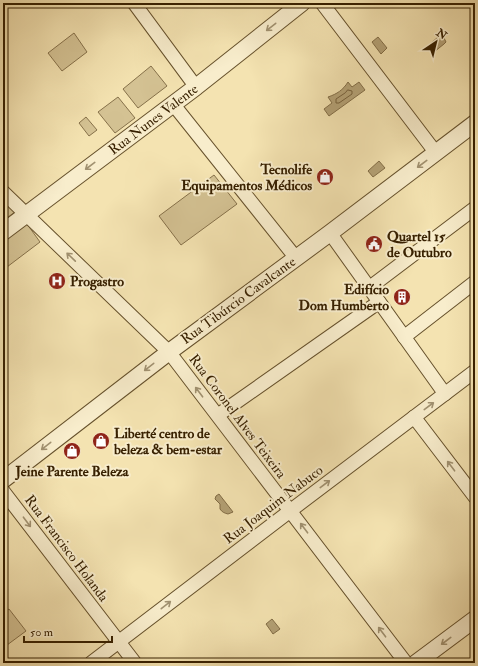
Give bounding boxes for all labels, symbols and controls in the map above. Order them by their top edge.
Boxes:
north arrow [416,22,456,62]
one-way arrow [266,23,277,32]
text: N [433,25,450,43]
street label: Rua Nunes Valente [105,80,201,159]
one-way arrow [416,159,427,168]
place label: Tecnolife Equipamentos Médicos [181,161,312,195]
one-way arrow [85,162,96,170]
shop icon: Tecnolife Equipamentos Médicos [315,167,335,187]
place label: Quartel 15 de Outubro [387,228,452,261]
public building icon: Quartel 15 de Outubro [364,234,384,254]
one-way arrow [66,252,76,262]
street label: Rua Tibúrcio Cavalcante [178,253,299,348]
hospital icon: Progastro [47,271,67,291]
place label: Progastro [70,273,124,291]
place label: Edifício Dom Humberto [298,281,389,314]
building icon: Edifício Dom Humberto [392,287,412,307]
street label: Rua Coronel Alves Teixeira [185,351,290,482]
one-way arrow [144,363,155,371]
one-way arrow [195,386,204,397]
one-way arrow [424,402,435,410]
place label: Liberté centro de beleza & bem-estar [113,425,223,458]
shop icon: Liberté centro de beleza & bem-estar [91,431,111,451]
shop icon: Jeine Parente Beleza [62,441,82,461]
one-way arrow [41,442,52,451]
one-way arrow [447,460,456,471]
street label: Rua Joaquim Nabuco [220,461,327,547]
place label: Jeine Parente Beleza [14,463,130,481]
one-way arrow [320,480,331,488]
street label: Rua Francisco Holanda [21,492,112,605]
one-way arrow [22,516,31,527]
one-way arrow [299,523,308,534]
one-way arrow [161,601,172,610]
scale bar [24,618,112,644]
text: 50 m [30,625,54,640]
one-way arrow [378,627,386,638]
one-way arrow [440,637,451,645]

